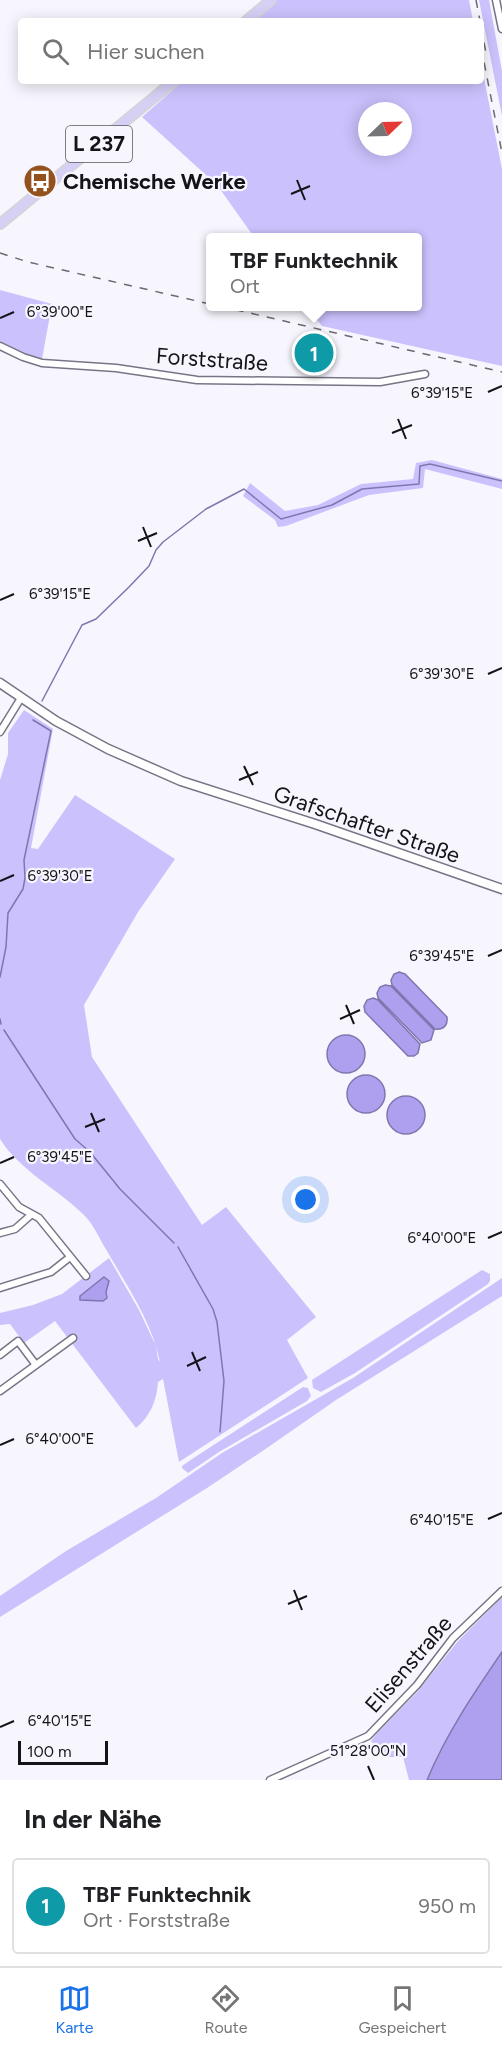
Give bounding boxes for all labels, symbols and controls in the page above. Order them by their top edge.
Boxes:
search box [18,18,484,84]
icon: search [39,35,72,68]
text: Hier suchen [87,38,205,65]
north arrow [358,102,412,156]
road number: L 237 [66,126,132,162]
bus stop icon: Chemische Werke [22,163,58,199]
place label: Chemische Werke [63,168,246,195]
popup [206,233,422,311]
text: TBF Funktechnik [230,247,398,274]
text: Ort [230,274,260,298]
text: 6°39'00"E [27,303,93,321]
pin: 1 [294,330,334,376]
street label: Forststraße [155,342,269,377]
text: 6°39'15"E [411,384,473,402]
text: 6°39'15"E [29,585,91,603]
text: 6°39'30"E [409,665,475,683]
street label: Grafschafter Straße [270,780,464,869]
text: 6°39'30"E [27,867,93,885]
text: 6°39'45"E [409,947,475,965]
text: 6°39'45"E [27,1148,93,1166]
your location [291,1185,320,1214]
text: 6°40'00"E [408,1229,476,1247]
text: 6°40'00"E [26,1430,94,1448]
text: 6°40'15"E [410,1511,474,1529]
street label: Elisenstraße [359,1611,458,1718]
text: 6°40'15"E [28,1712,92,1730]
scale bar [18,1738,108,1766]
text: 100 m [27,1742,72,1761]
text: 51°28'00"N [330,1742,406,1760]
text: In der Nähe [24,1803,161,1835]
text: TBF Funktechnik [83,1881,251,1908]
text: 1 [41,1894,50,1918]
text: 950 m [418,1894,476,1918]
text: Ort · Forststraße [83,1908,230,1932]
tab: Karte [56,1982,93,2037]
tab: Route [204,1982,247,2037]
tab: Gespeichert [358,1982,446,2037]

